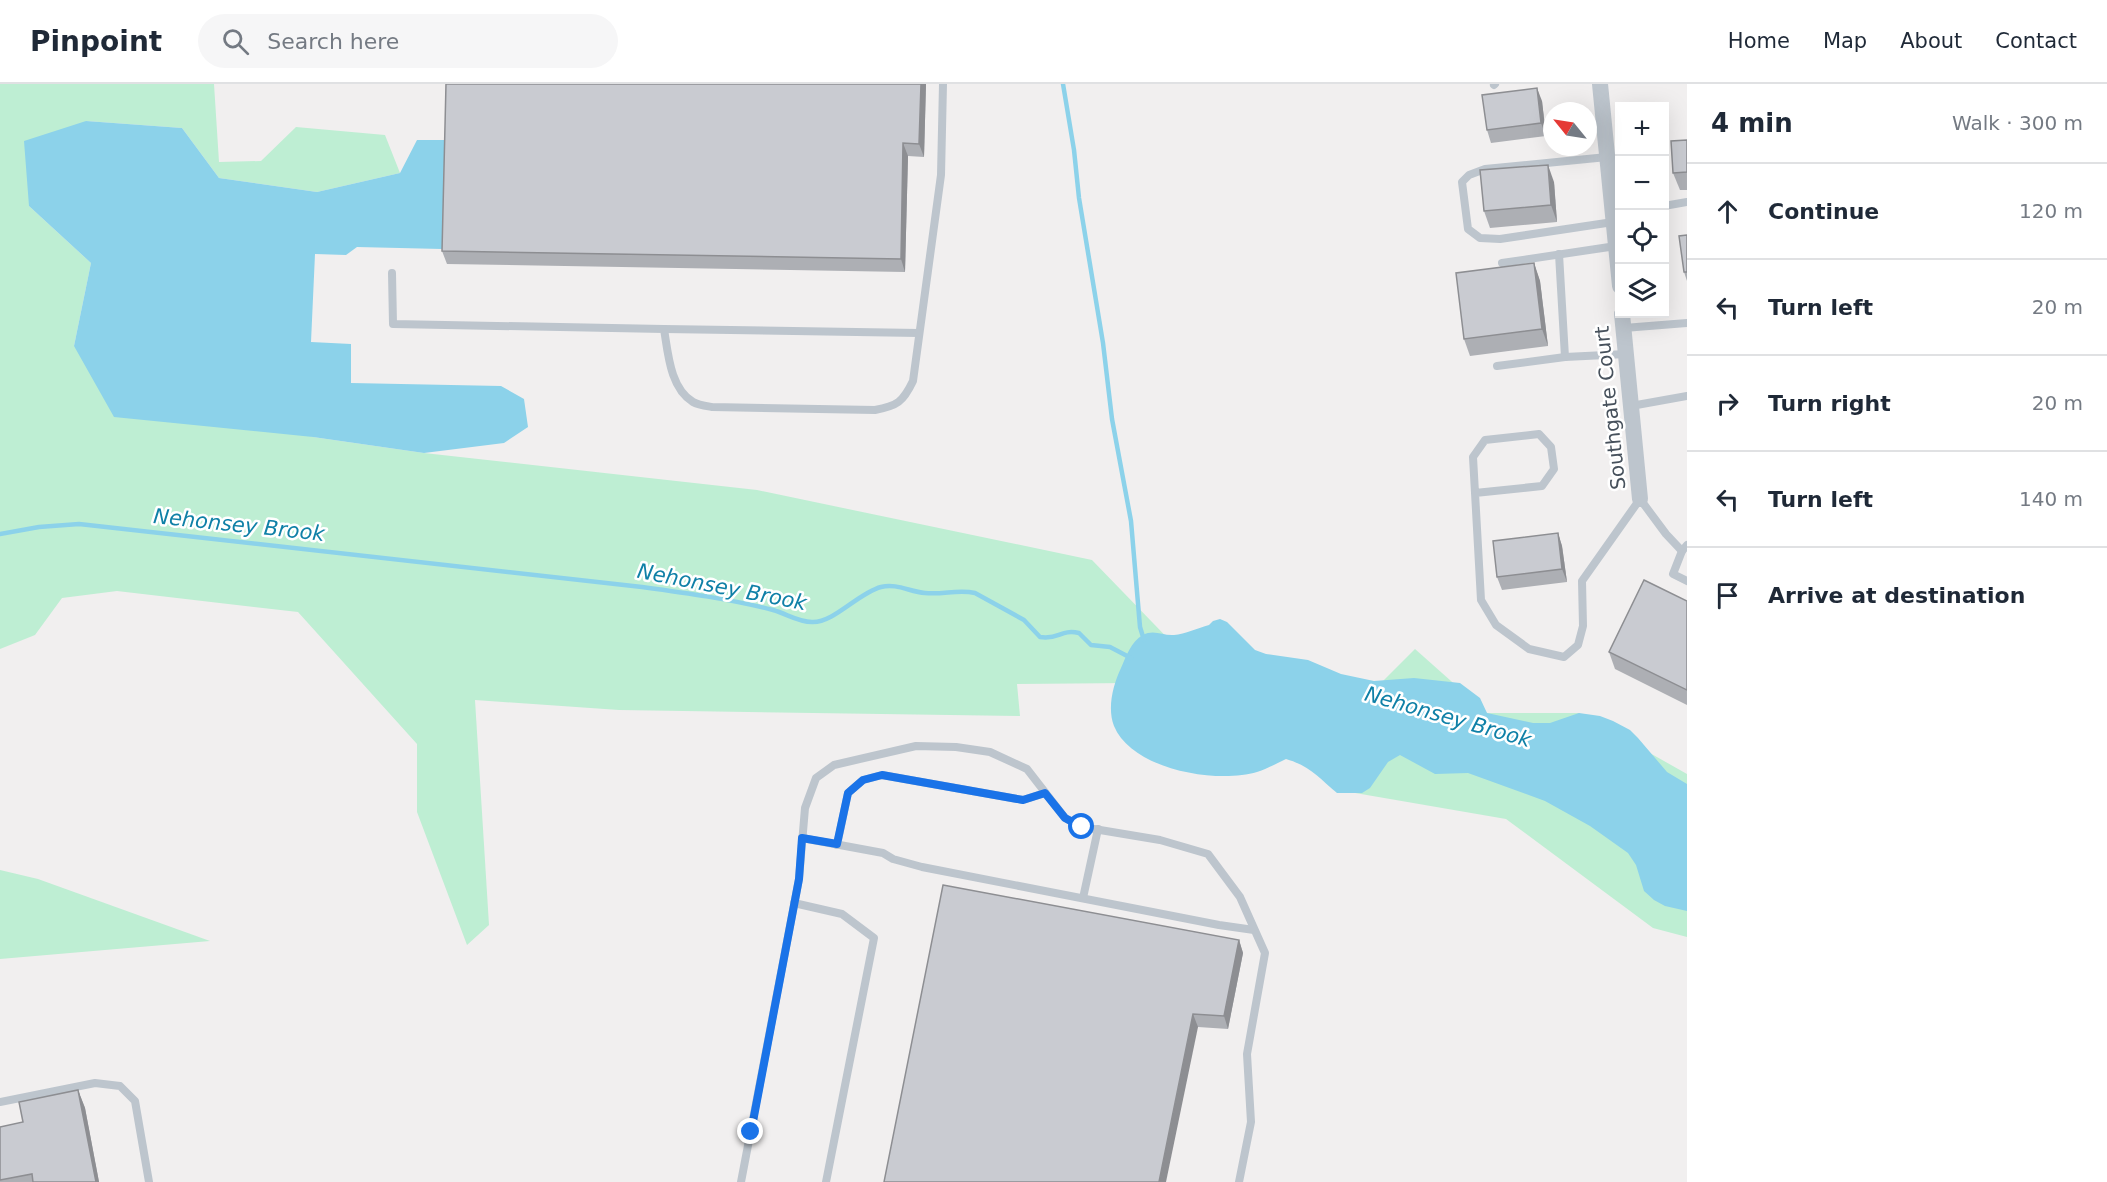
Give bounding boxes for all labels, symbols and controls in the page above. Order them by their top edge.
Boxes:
search box [198,14,618,68]
text: Pinpoint [30,25,162,58]
icon: search [219,25,252,58]
text: Search here [267,29,399,54]
text: Home [1728,29,1790,53]
text: Map [1823,29,1867,53]
text: About [1900,29,1962,53]
text: Contact [1995,29,2077,53]
north arrow [1543,102,1597,156]
map controls [1615,102,1669,318]
button: + [1615,102,1669,156]
text: 4 min [1711,108,1793,138]
text: Walk · 300 m [1952,111,2083,135]
button: − [1615,156,1669,210]
icon: ahead [1711,195,1744,228]
text: Continue [1768,199,1879,224]
text: 120 m [2019,199,2083,223]
button: locate [1615,210,1669,264]
button: layers [1615,264,1669,318]
icon: left [1711,291,1744,324]
text: Turn left [1768,295,1873,320]
text: 20 m [2032,295,2083,319]
street label: Southgate Court [1589,325,1631,491]
icon: right [1711,387,1744,420]
text: Turn right [1768,391,1891,416]
text: 20 m [2032,391,2083,415]
icon: left [1711,483,1744,516]
text: Turn left [1768,487,1873,512]
text: 140 m [2019,487,2083,511]
water label: Nehonsey Brook [152,504,327,546]
water label: Nehonsey Brook [635,559,810,615]
icon: arrive [1711,579,1744,612]
text: Arrive at destination [1768,583,2025,608]
water label: Nehonsey Brook [1362,682,1535,752]
route start [1068,813,1094,839]
route end [737,1118,763,1144]

